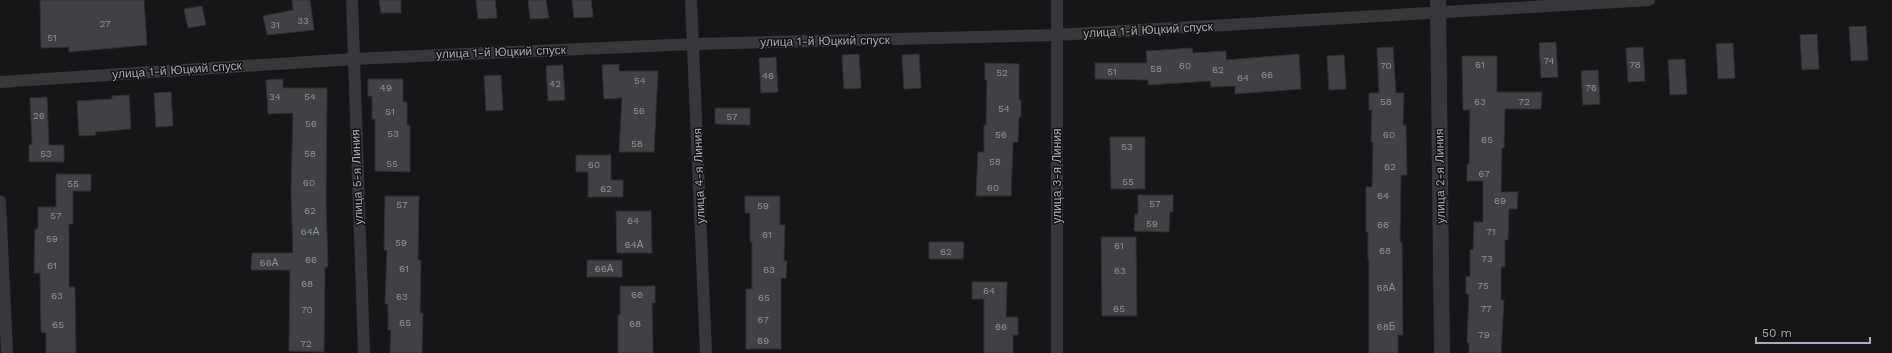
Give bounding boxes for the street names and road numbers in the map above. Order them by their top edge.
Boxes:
street label: улица 1-й Юцкий спуск [1083,20,1214,40]
street label: улица 1-й Юцкий спуск [760,33,891,49]
street label: улица 1-й Юцкий спуск [436,43,567,61]
street label: улица 1-й Юцкий спуск [112,58,243,82]
street label: улица 4-я Линия [690,128,708,224]
street label: улица 3-я Линия [1050,128,1064,224]
street label: улица 2-я Линия [1432,128,1448,224]
street label: улица 5-я Линия [348,129,366,225]

